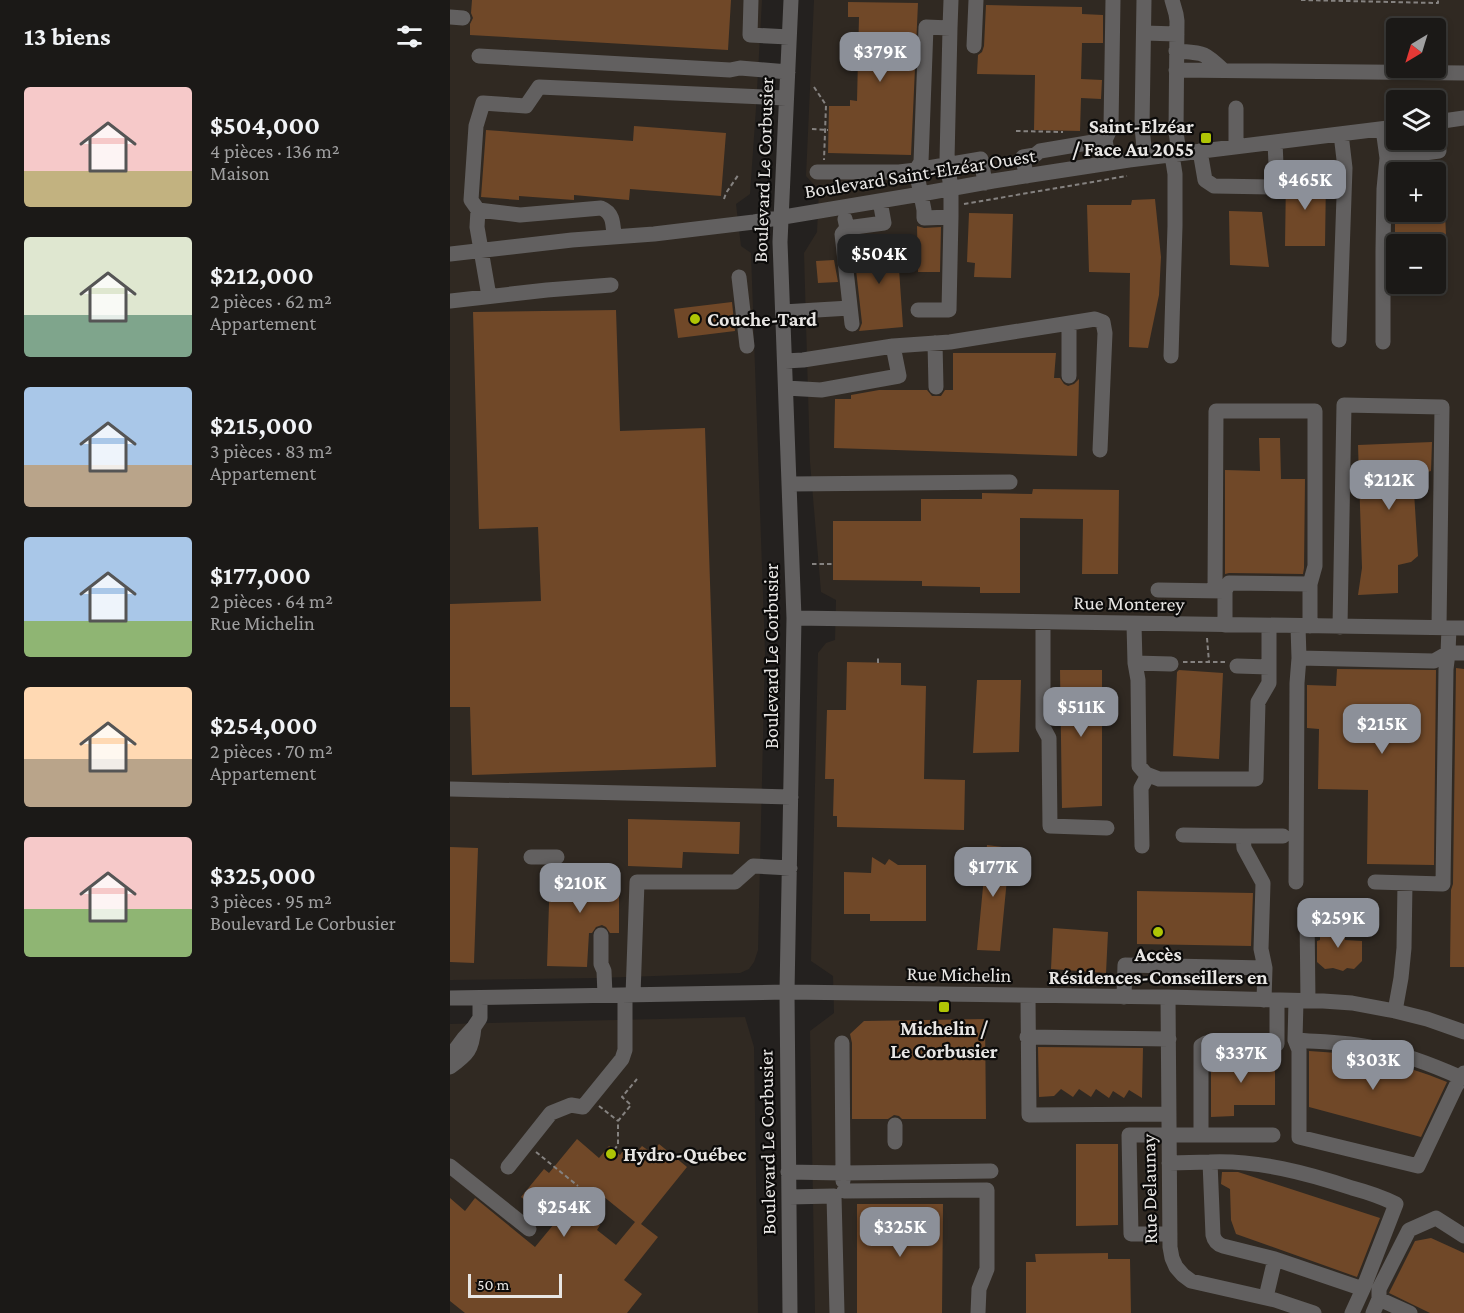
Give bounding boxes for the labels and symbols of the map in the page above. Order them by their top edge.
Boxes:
north arrow [1386,18,1446,78]
pin: $379K [838,32,922,83]
street label: Boulevard Le Corbusier [749,77,777,263]
place label: Saint-Elzéar / Face Au 2055 [1072,115,1194,160]
marker: Saint-Elzéar / Face Au 2055 [1199,131,1213,145]
street label: Boulevard Saint-Elzéar Ouest [803,144,1038,202]
pin: $465K [1263,160,1347,211]
pin: $504K [837,234,921,285]
place label: Couche-Tard [707,308,817,330]
marker: Couche-Tard [688,312,702,326]
pin: $212K [1347,460,1431,511]
street label: Boulevard Le Corbusier [760,563,782,749]
street label: Rue Monterey [1073,591,1186,616]
pin: $511K [1039,687,1123,738]
pin: $215K [1340,704,1424,755]
pin: $177K [951,847,1035,898]
pin: $210K [538,863,622,914]
pin: $259K [1296,898,1380,949]
marker: Accès Résidences-Conseillers en [1151,925,1165,939]
place label: Accès Résidences-Conseillers en [1048,943,1268,988]
street label: Rue Michelin [906,962,1012,986]
marker: Michelin / Le Corbusier [937,1000,951,1014]
place label: Michelin / Le Corbusier [890,1017,998,1062]
pin: $337K [1199,1033,1283,1084]
pin: $303K [1331,1040,1415,1091]
street label: Boulevard Le Corbusier [754,1049,780,1235]
street label: Rue Delaunay [1137,1133,1162,1244]
place label: Hydro-Québec [623,1143,747,1165]
marker: Hydro-Québec [604,1147,618,1161]
pin: $254K [522,1187,606,1238]
pin: $325K [858,1207,942,1258]
scale bar [468,1271,562,1298]

